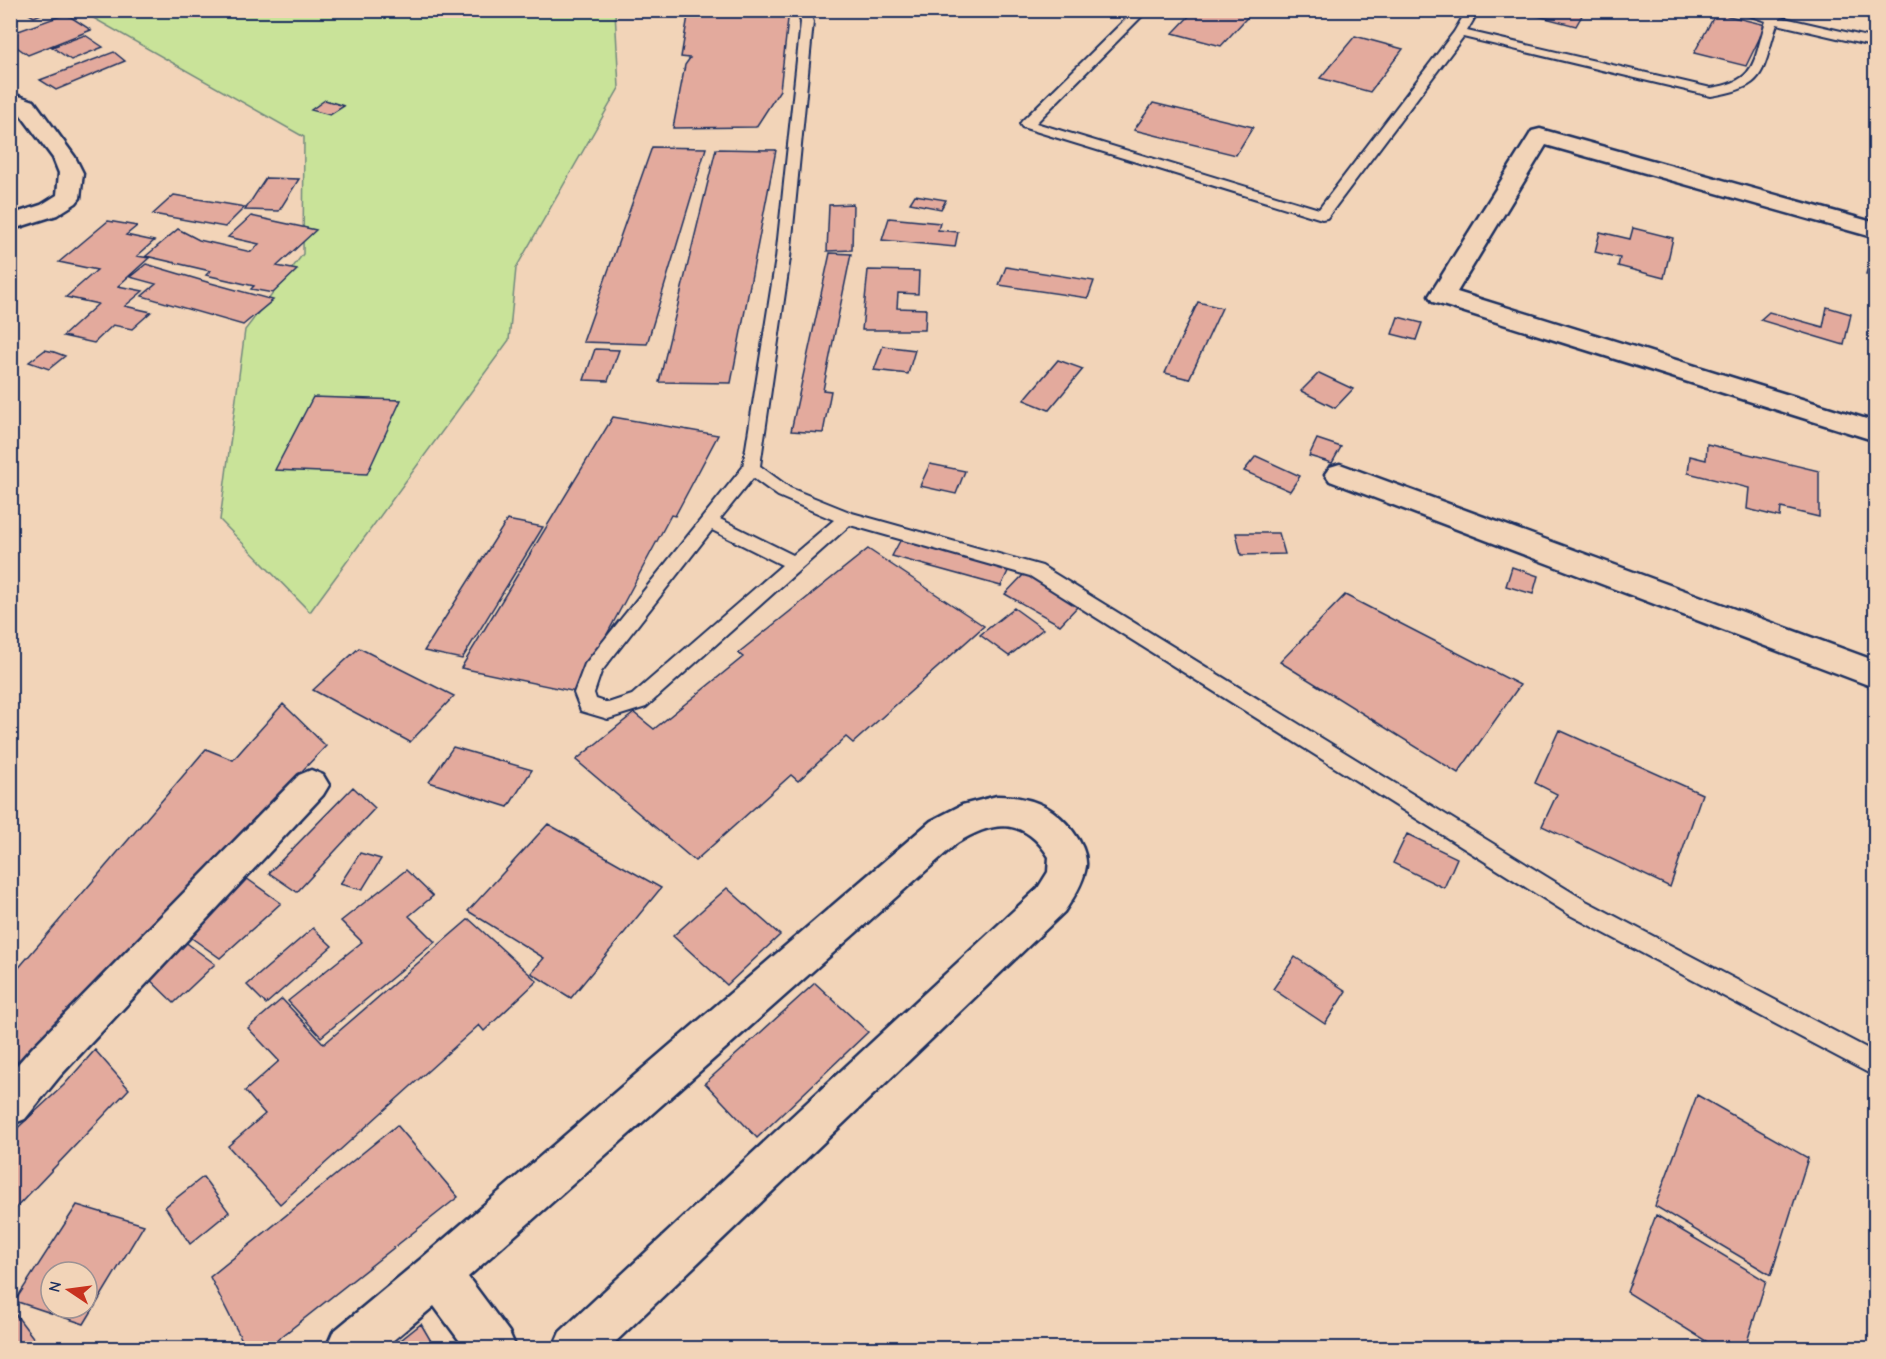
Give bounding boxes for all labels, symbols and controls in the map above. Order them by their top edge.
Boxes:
north arrow [39,1260,99,1320]
text: N [45,1280,65,1294]

